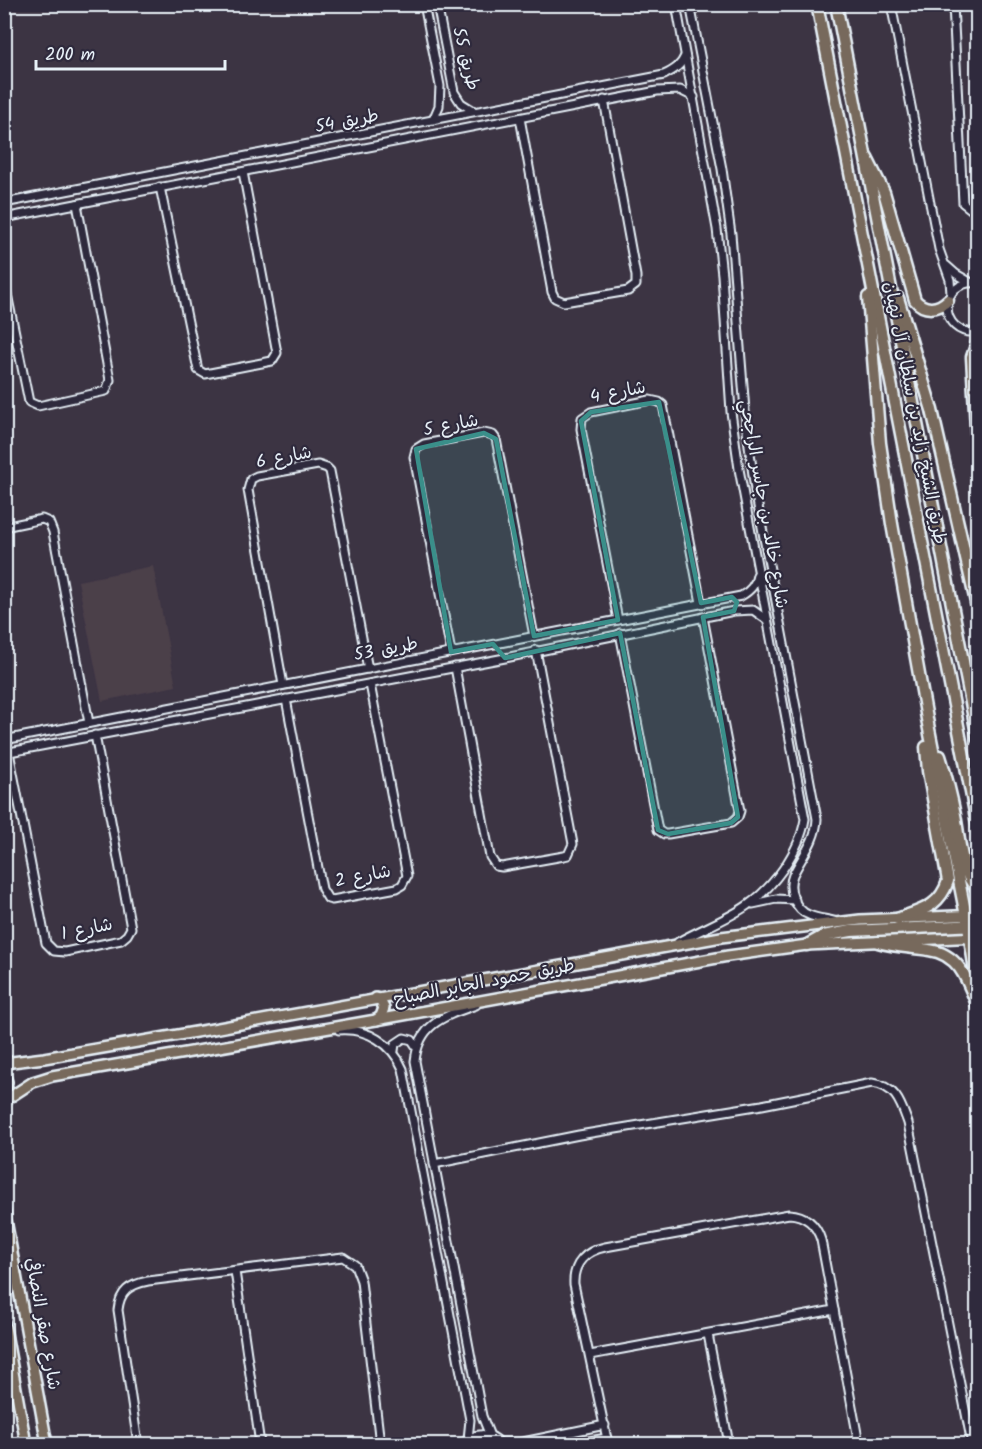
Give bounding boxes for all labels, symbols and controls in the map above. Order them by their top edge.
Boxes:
street label: طريق 55 [443,24,487,94]
scale bar [36,33,225,71]
text: 200 m [45,41,95,70]
street label: طريق 54 [313,102,381,142]
street label: طريق الشيخ زايد بن سلطان آل نهيان [874,279,954,547]
street label: شارع 4 [588,373,648,413]
street label: شارع خالد بن جاسر الراجحي [730,397,796,611]
street label: شارع 5 [421,406,481,446]
street label: شارع 6 [254,438,314,478]
street label: طريق 53 [351,630,421,670]
street label: شارع 2 [332,857,394,897]
street label: شارع 1 [59,910,115,950]
street label: طريق حمود الجابر الصباح [391,951,577,1015]
street label: شارع صقر النصافي [16,1256,68,1392]

